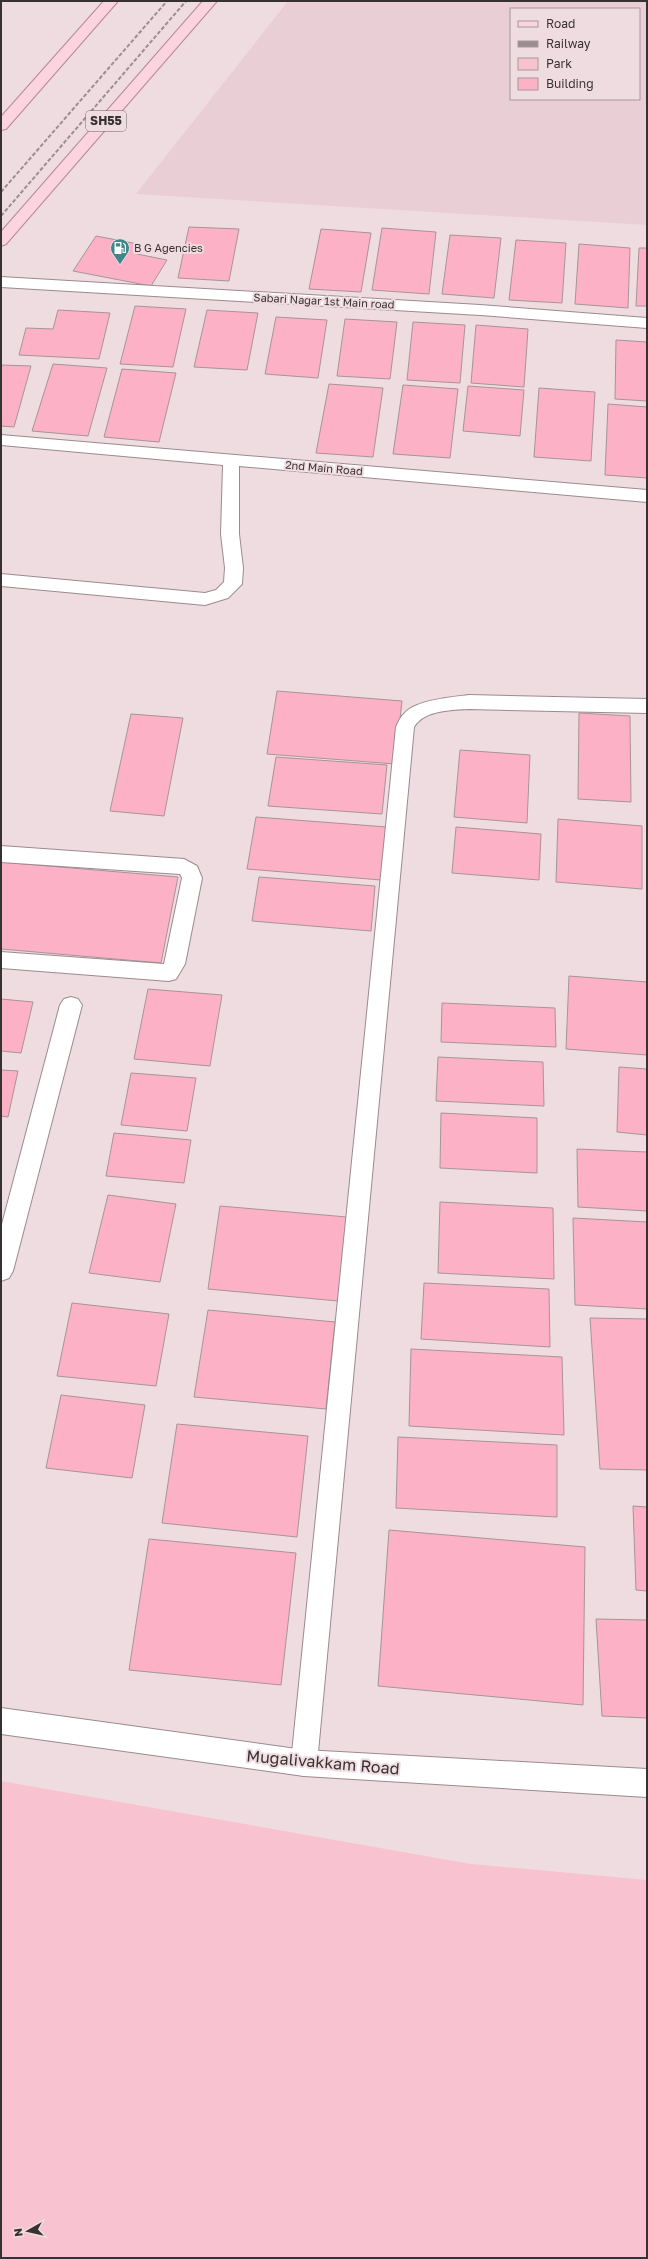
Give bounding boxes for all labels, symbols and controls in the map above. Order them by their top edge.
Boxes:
legend [510,8,640,100]
text: Road [546,16,575,31]
text: Railway [546,36,591,51]
text: Park [546,56,572,71]
text: Building [546,76,594,91]
road number: SH55 [86,111,126,131]
fuel station icon: B G Agencies [109,237,131,265]
place label: B G Agencies [134,241,203,254]
street label: Sabari Nagar 1st Main road [253,290,395,311]
street label: 2nd Main Road [285,458,363,477]
street label: Mugalivakkam Road [246,1745,400,1779]
north arrow [8,2211,48,2251]
text: N [11,2227,25,2238]

